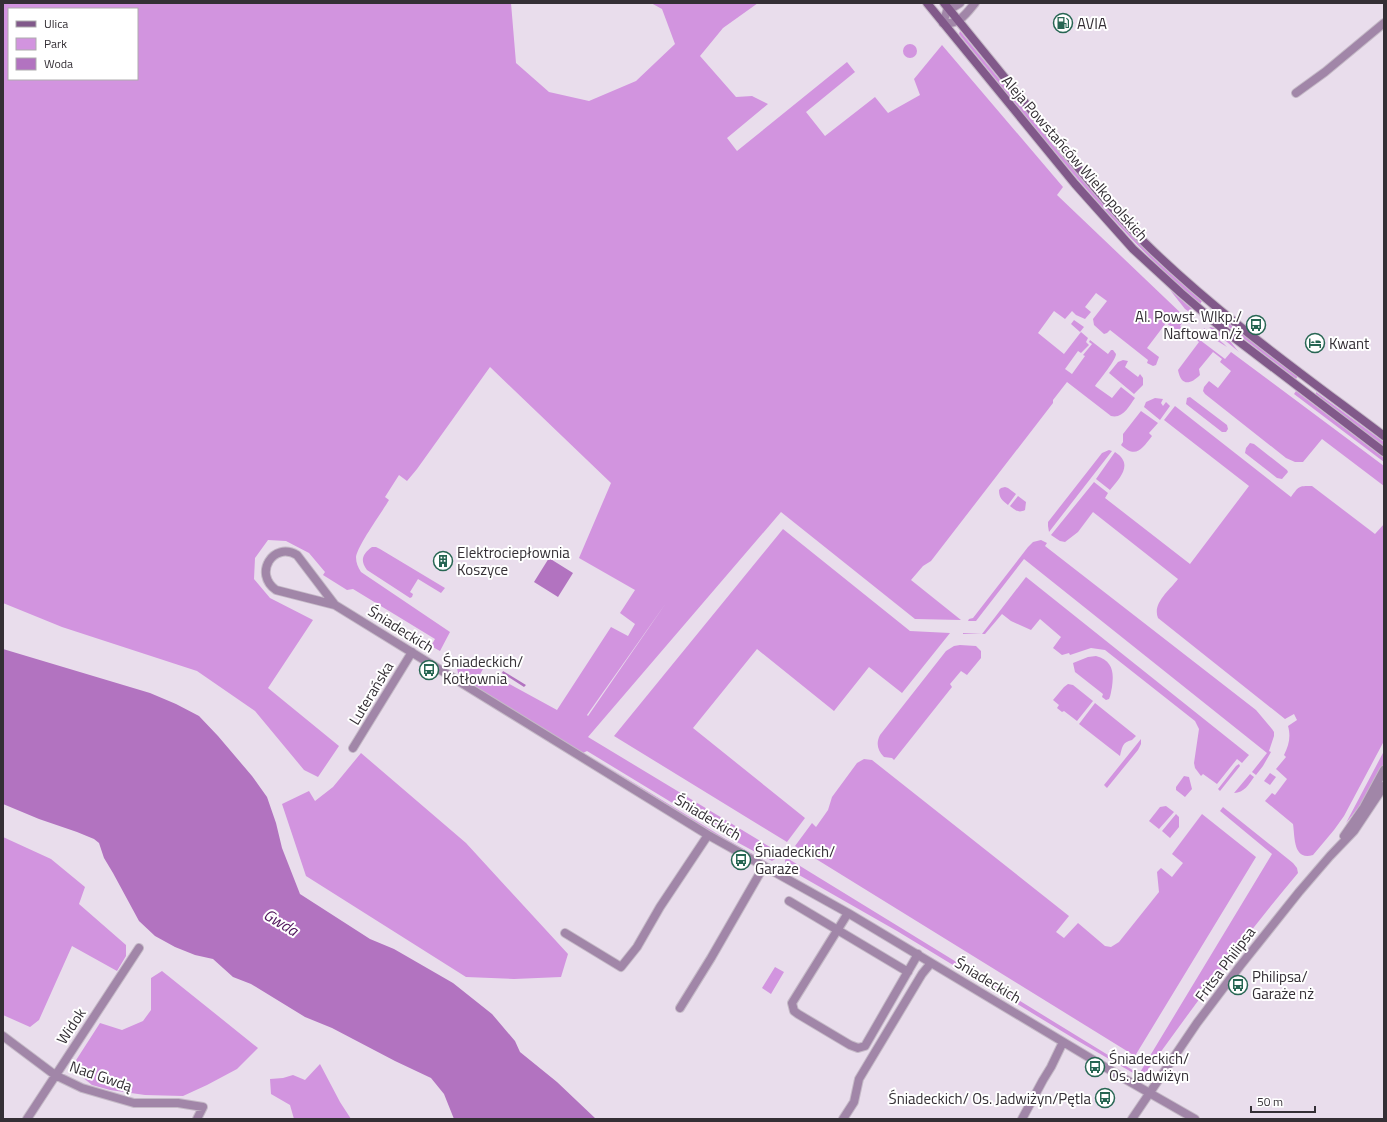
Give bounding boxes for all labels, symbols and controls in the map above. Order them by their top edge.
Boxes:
legend [8,8,138,80]
fuel station icon: AVIA [1052,12,1074,34]
place label: AVIA [1077,12,1107,35]
text: Ulica [44,14,68,33]
text: Park [44,34,67,53]
text: Woda [44,54,73,73]
street label: Aleja Powstańców Wielkopolskich [997,70,1153,246]
place label: Al. Powst. Wlkp./ Naftowa n/ż [1135,305,1242,345]
bus stop icon: Al. Powst. Wlkp./ Naftowa n/ż [1245,314,1267,336]
hotel icon: Kwant [1304,332,1326,354]
place label: Kwant [1329,332,1370,355]
place label: Elektrociepłownia Koszyce [457,541,570,581]
building icon: Elektrociepłownia Koszyce [432,550,454,572]
street label: Śniadeckich [363,600,439,658]
place label: Śniadeckich/ Kotłownia [443,650,523,690]
street label: Luterańska [343,657,399,729]
bus stop icon: Śniadeckich/ Kotłownia [418,659,440,681]
street label: Śniadeckich [670,788,746,846]
place label: Śniadeckich/ Garaże [755,840,835,880]
bus stop icon: Śniadeckich/ Garaże [730,849,752,871]
water label: Gwda [259,902,304,942]
street label: Fritsa Philipsa [1189,921,1261,1006]
street label: Śniadeckich [950,951,1026,1009]
place label: Philipsa/ Garaże nż [1252,965,1314,1005]
bus stop icon: Philipsa/ Garaże nż [1227,974,1249,996]
street label: Widok [51,1003,91,1049]
place label: Śniadeckich/ Os. Jadwiżyn [1109,1047,1189,1087]
street label: Nad Gwdą [67,1055,136,1098]
bus stop icon: Śniadeckich/ Os. Jadwiżyn [1084,1056,1106,1078]
place label: Śniadeckich/ Os. Jadwiżyn/Pętla [889,1087,1091,1110]
bus stop icon: Śniadeckich/ Os. Jadwiżyn/Pętla [1094,1087,1116,1109]
scale bar [1251,1088,1315,1114]
text: 50 m [1257,1092,1283,1111]

